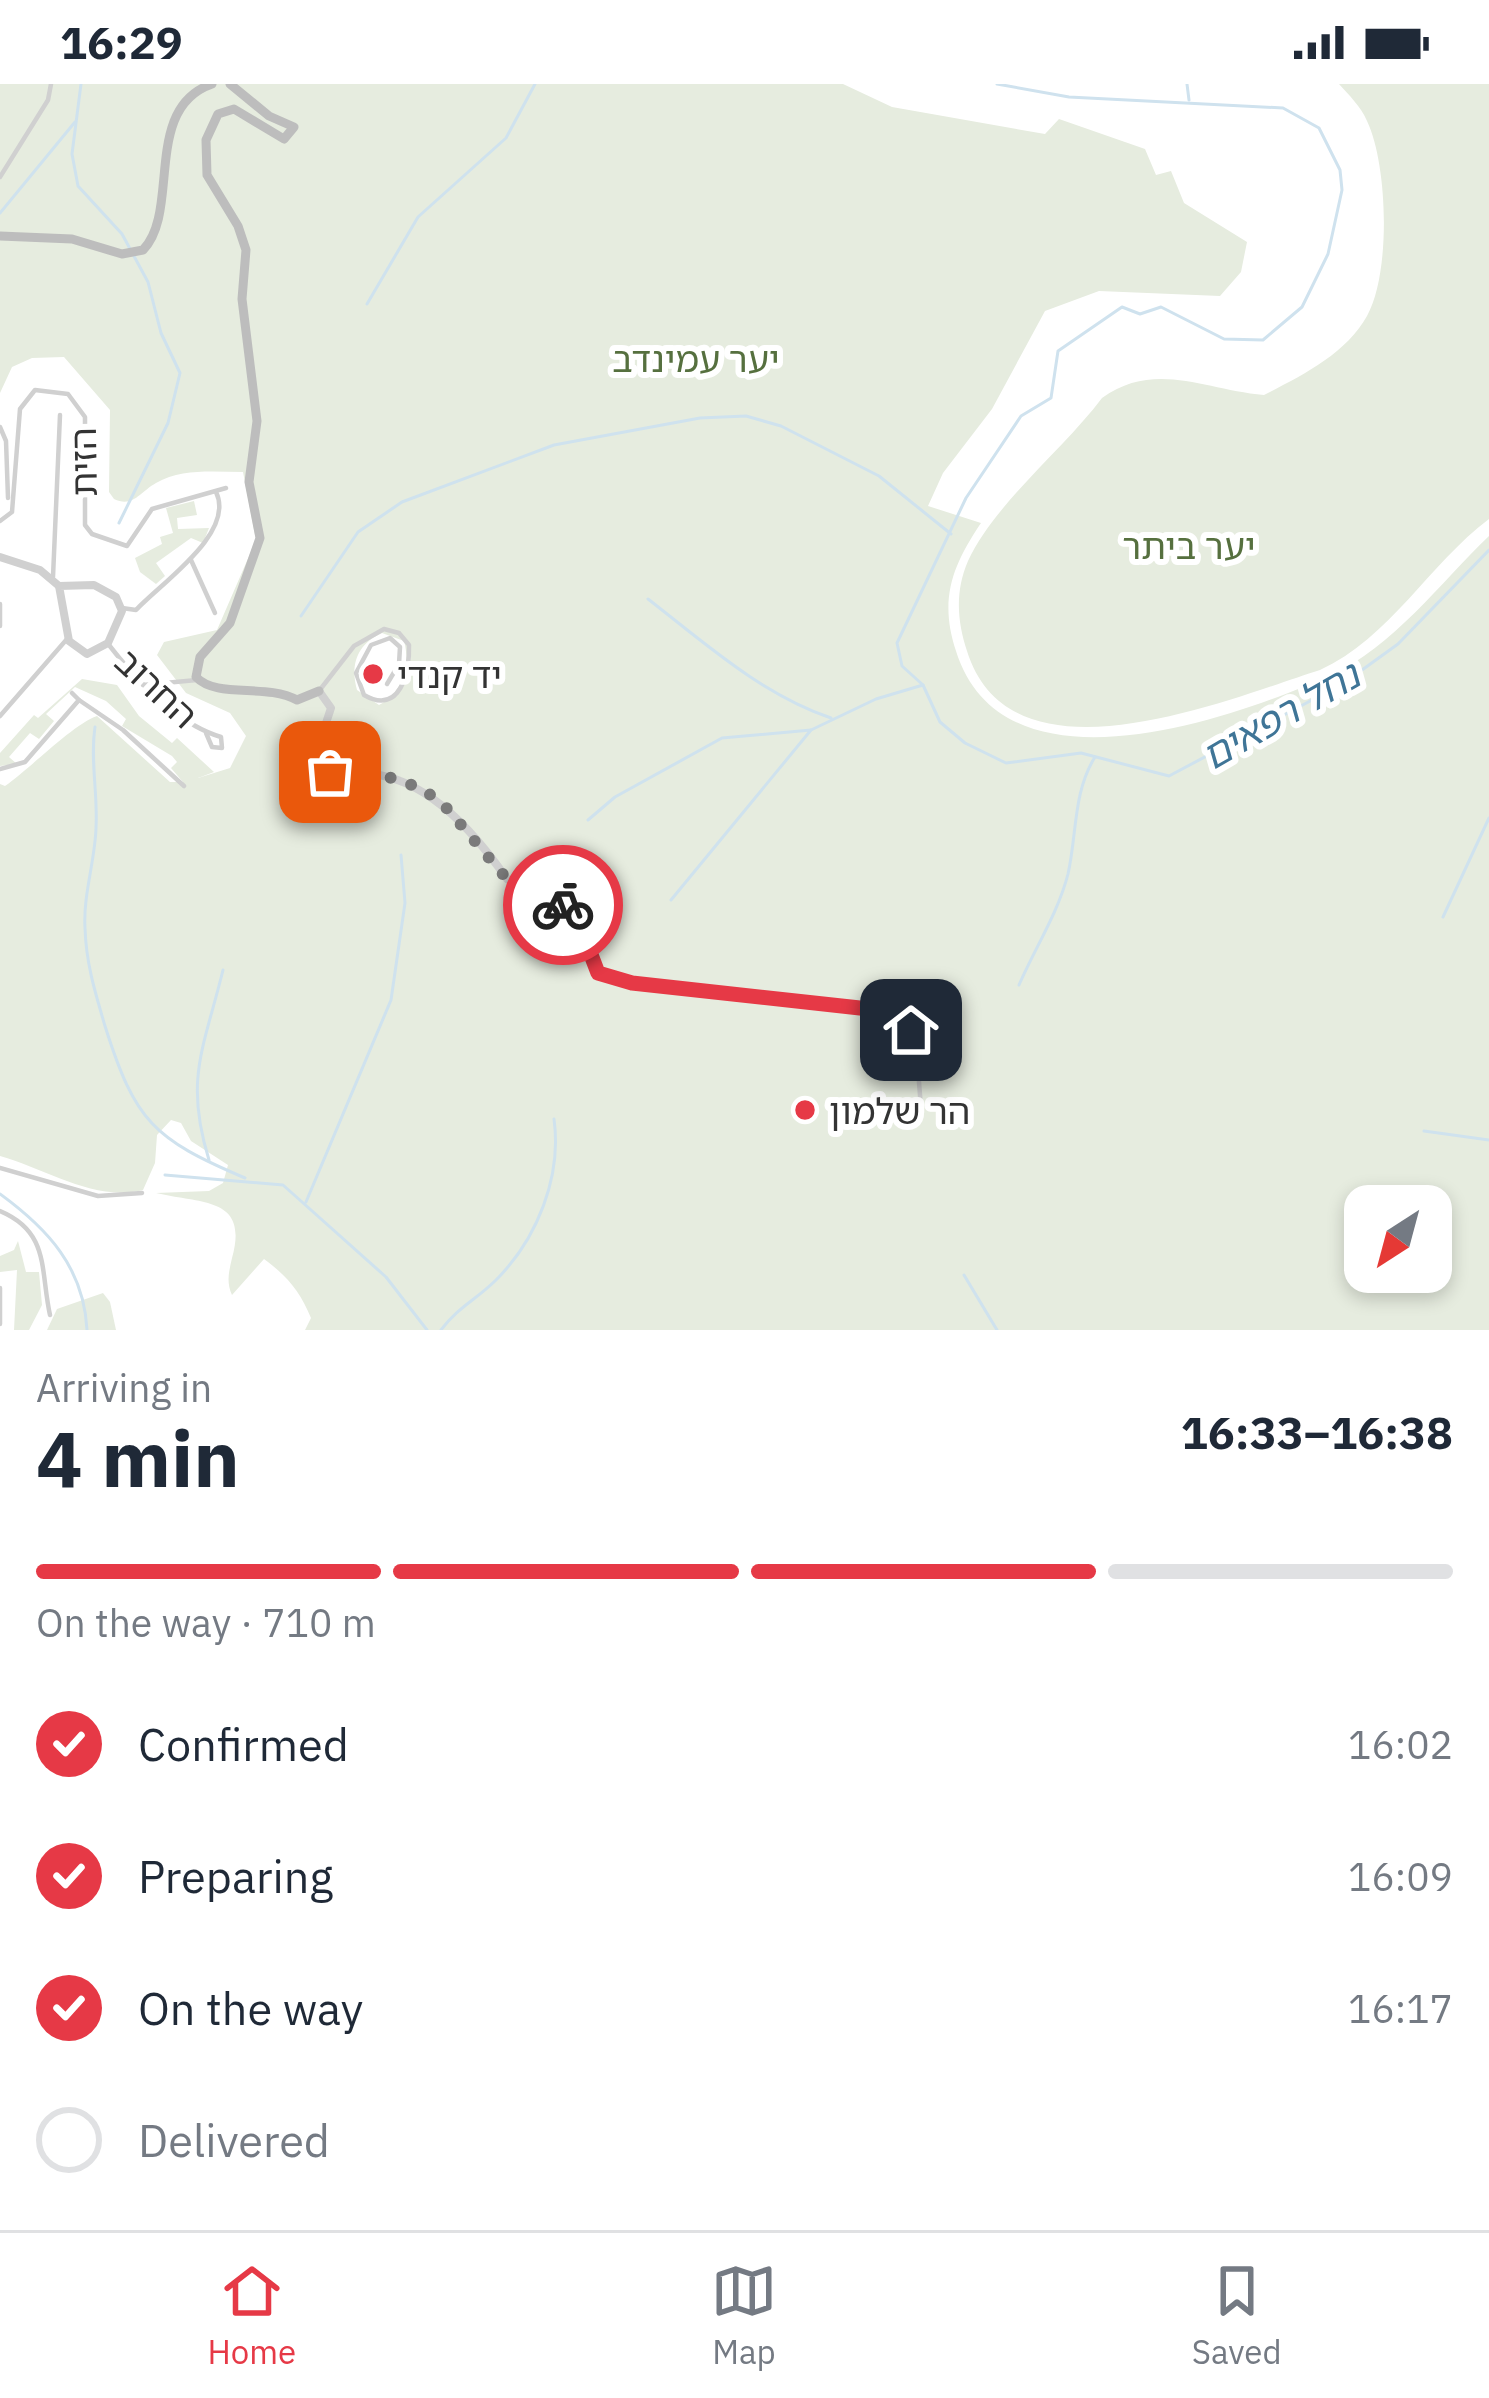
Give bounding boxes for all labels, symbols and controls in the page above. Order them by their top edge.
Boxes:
text: 16:29 [60,13,183,71]
park label: יער עמינדב [612,335,780,382]
street label: הזית [59,427,107,497]
park label: יער ביתר [1122,522,1256,569]
street label: החרוב [106,638,208,738]
water label: נחל רפאים [1192,648,1370,781]
place label: יד קנדי [397,651,502,698]
marker: יד קנדי [360,661,386,687]
pin [279,721,381,823]
icon: bag [297,739,363,805]
courier [503,845,623,965]
icon: bike [530,872,596,938]
pin [860,979,962,1081]
icon: home [878,997,944,1063]
place label: הר שלמון [829,1087,970,1134]
marker: הר שלמון [792,1097,818,1123]
north arrow [1344,1185,1452,1293]
map controls [1344,1185,1452,1293]
text: Arriving in [36,1362,212,1413]
text: 16:33–16:38 [1181,1403,1453,1461]
text: 4 min [36,1407,240,1508]
text: On the way · 710 m [36,1597,376,1648]
icon: check [36,1711,102,1777]
text: Confirmed [138,1715,349,1773]
text: 16:02 [1348,1719,1453,1770]
icon: check [36,1843,102,1909]
text: Preparing [138,1847,333,1905]
text: 16:09 [1348,1851,1453,1902]
icon: check [36,1975,102,2041]
text: On the way [138,1979,363,2037]
text: 16:17 [1348,1983,1453,2034]
text: Delivered [138,2111,330,2169]
tab: Home [207,2258,296,2373]
tab: Map [711,2258,777,2373]
tab: Saved [1192,2258,1282,2373]

